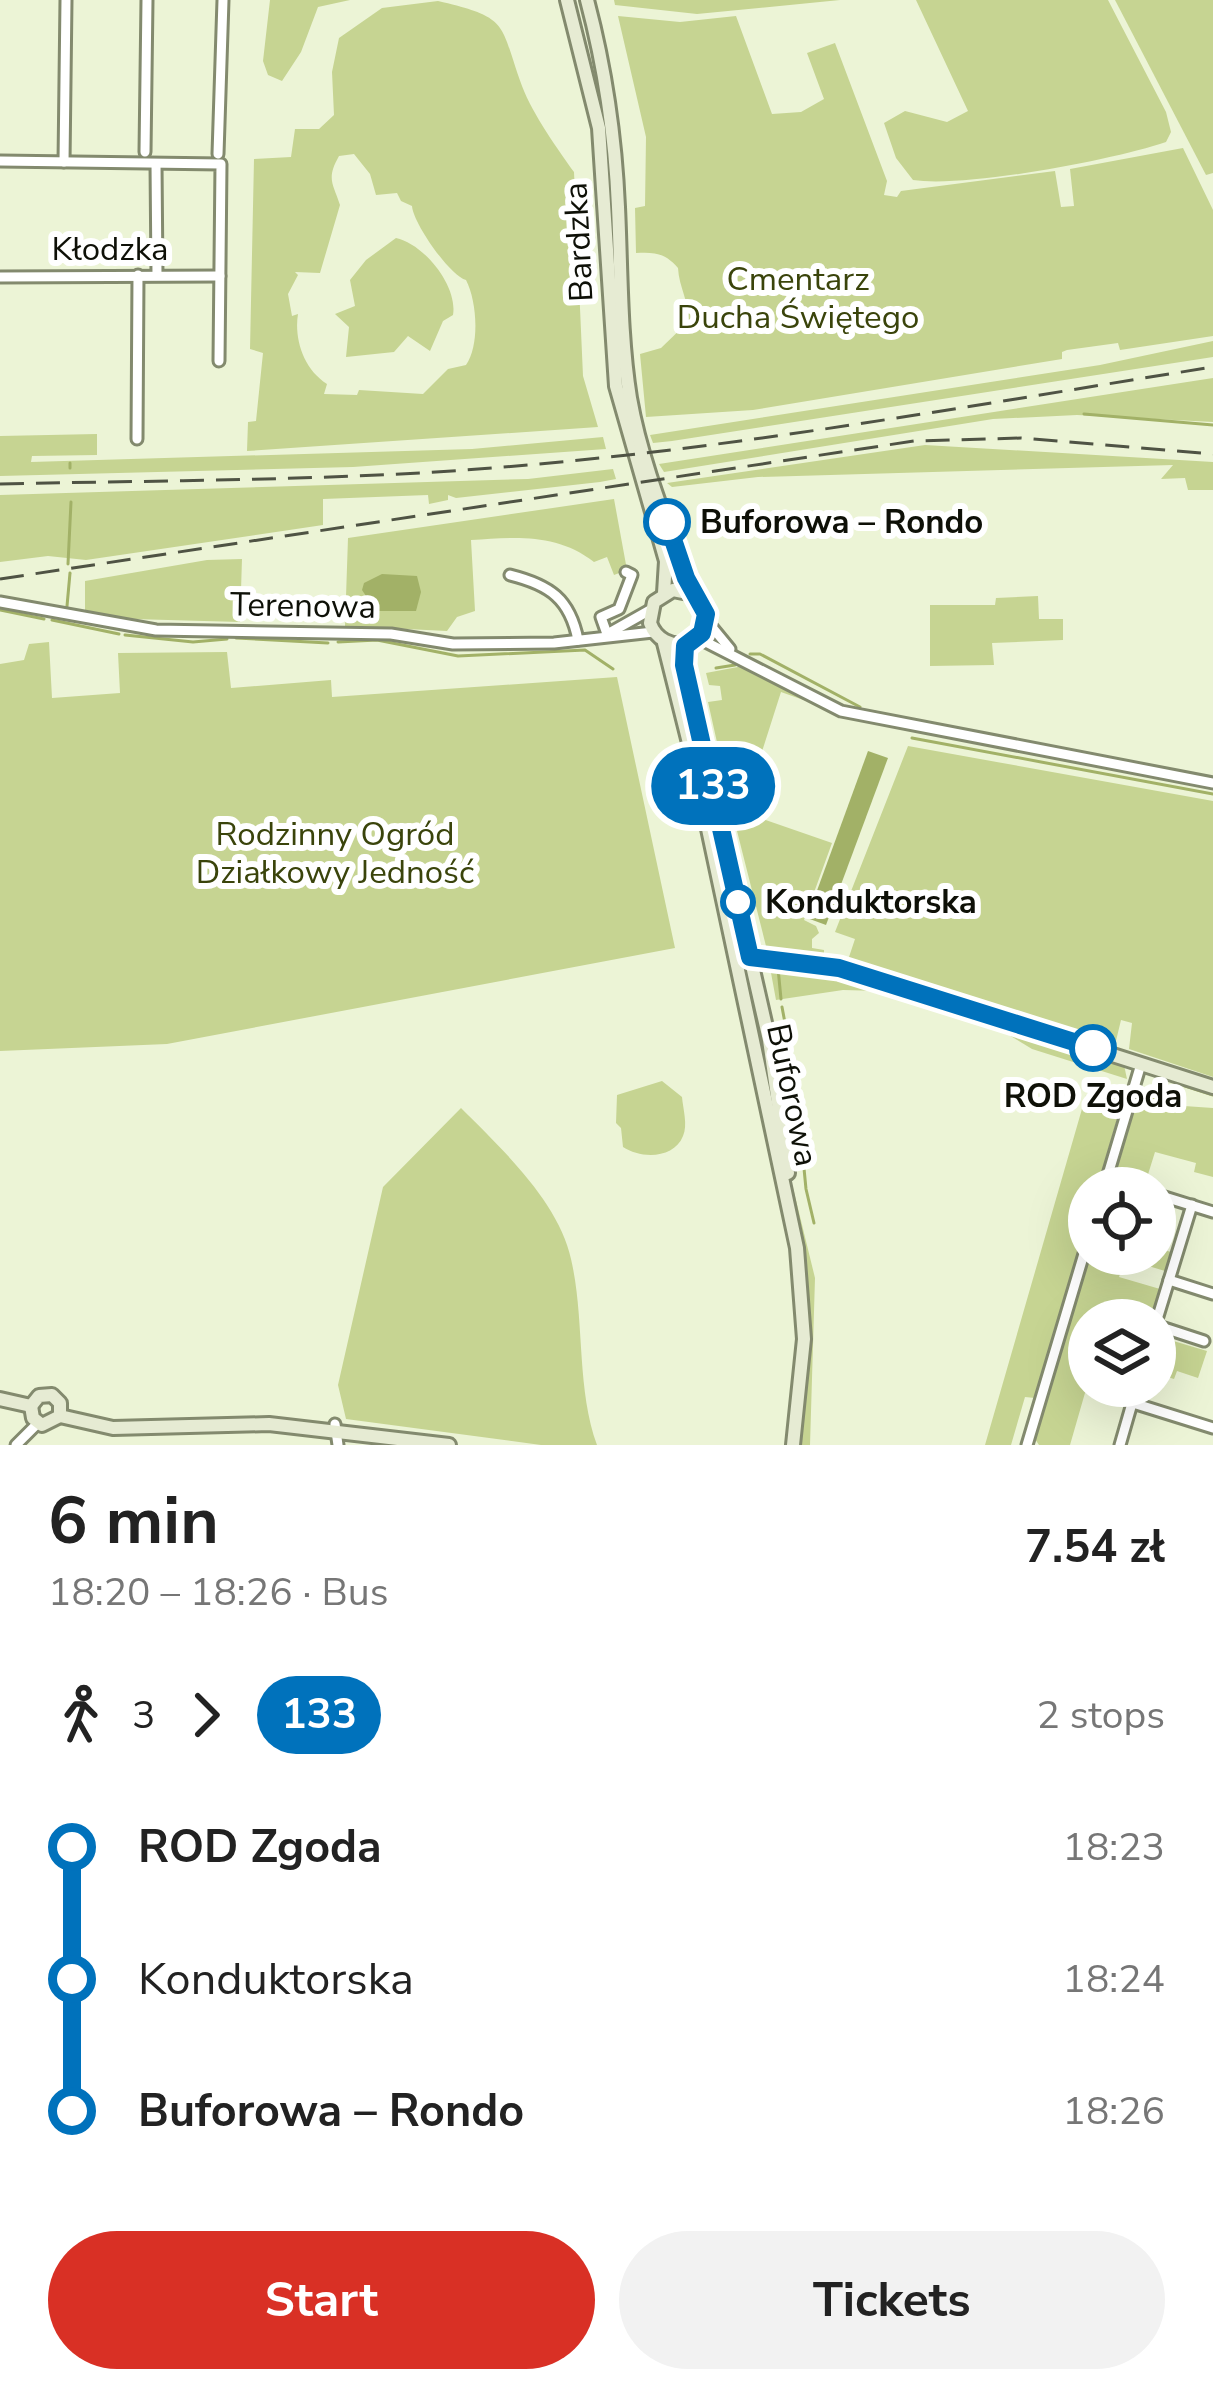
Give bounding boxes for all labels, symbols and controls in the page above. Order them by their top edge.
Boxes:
street label: Bardzka [553,181,605,303]
street label: Kłodzka [52,227,168,272]
park label: Cmentarz Ducha Świętego [677,257,919,340]
marker: Buforowa – Rondo [645,500,689,544]
place label: Buforowa – Rondo [700,500,983,545]
street label: Terenowa [230,582,376,630]
line badge: 133 [644,747,782,825]
text: 133 [675,757,751,814]
park label: Rodzinny Ogród Działkowy Jedność [196,812,474,895]
place label: Konduktorska [765,880,977,925]
marker: Konduktorska [722,886,754,918]
street label: Buforowa [755,1020,829,1170]
marker: ROD Zgoda [1071,1026,1115,1070]
place label: ROD Zgoda [1004,1074,1182,1119]
map controls [1068,1167,1176,1407]
button: locate [1068,1167,1176,1275]
button: layers [1068,1299,1176,1407]
text: 6 min [48,1476,219,1566]
text: 7.54 zł [1025,1517,1165,1578]
text: 18:20 – 18:26 · Bus [48,1566,388,1619]
icon: walk [48,1682,114,1748]
icon: forward [173,1682,239,1748]
text: 133 [281,1686,357,1743]
text: 3 [132,1689,155,1742]
text: 2 stops [1036,1689,1165,1742]
text: ROD Zgoda [138,1817,382,1878]
text: 18:23 [1063,1821,1165,1874]
text: Konduktorska [138,1949,414,2010]
text: 18:24 [1063,1953,1165,2006]
text: Buforowa – Rondo [138,2081,524,2142]
text: 18:26 [1063,2085,1165,2138]
button: Start [48,2231,595,2369]
button: Tickets [619,2231,1165,2369]

